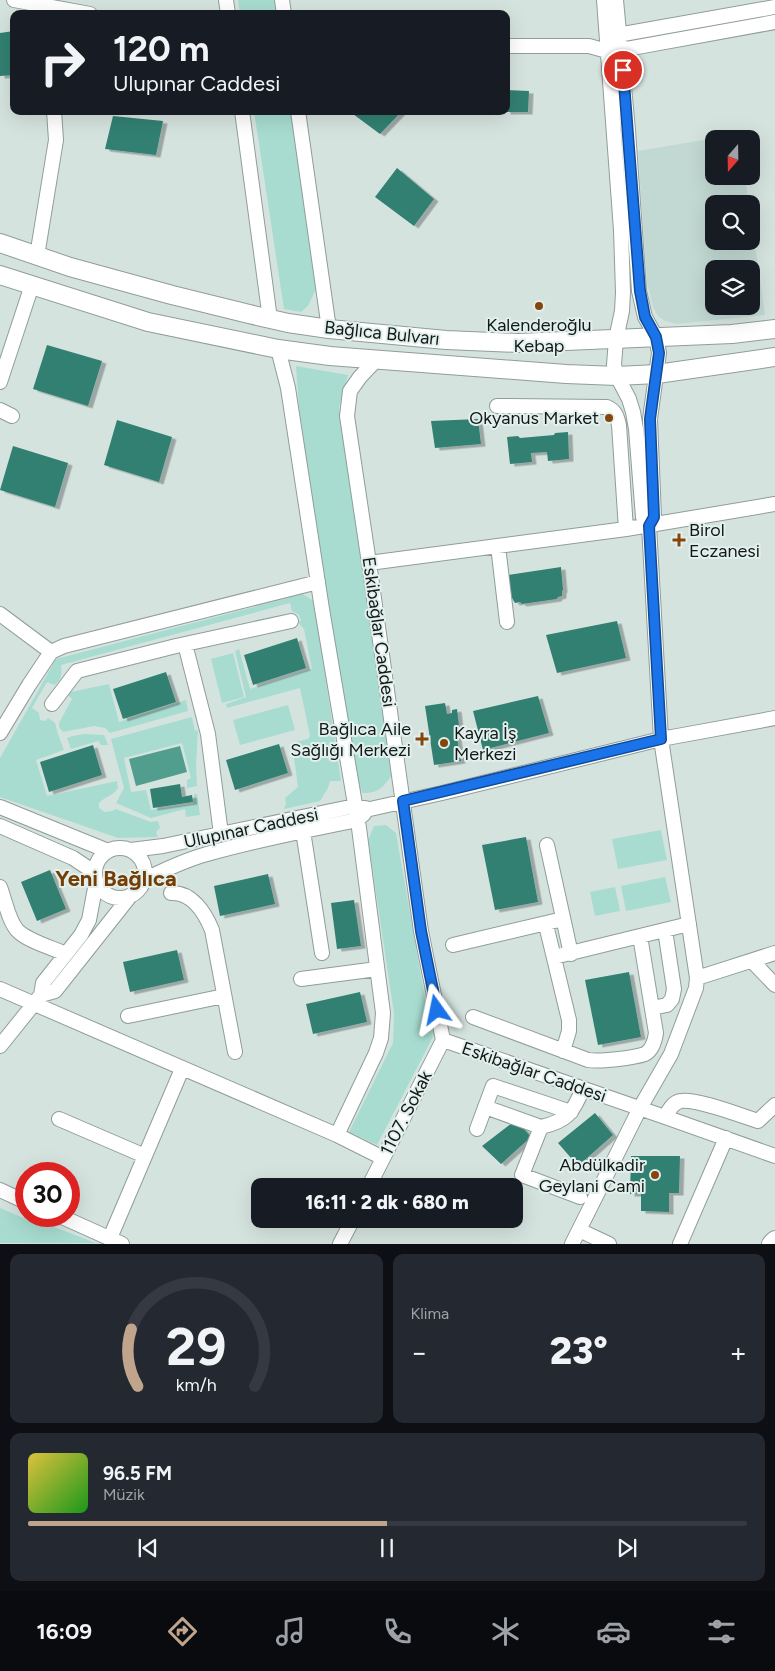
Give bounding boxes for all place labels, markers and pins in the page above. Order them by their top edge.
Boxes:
pin [602,49,644,91]
marker: Kalenderoğlu Kebap [533,300,545,312]
place label: Kalenderoğlu Kebap [486,314,592,357]
place label: Okyanus Market [469,407,599,429]
marker: Okyanus Market [603,412,615,424]
place label: Birol Eczanesi [689,519,760,562]
marker: Birol Eczanesi [673,534,685,546]
place label: Bağlıca Aile Sağlığı Merkezi [290,718,411,761]
place label: Kayra İş Merkezi [454,722,517,765]
marker: Bağlıca Aile Sağlığı Merkezi [415,732,429,746]
marker: Kayra İş Merkezi [438,737,450,749]
place label: Abdülkadir Geylani Cami [539,1154,645,1197]
marker: Abdülkadir Geylani Cami [649,1169,661,1181]

